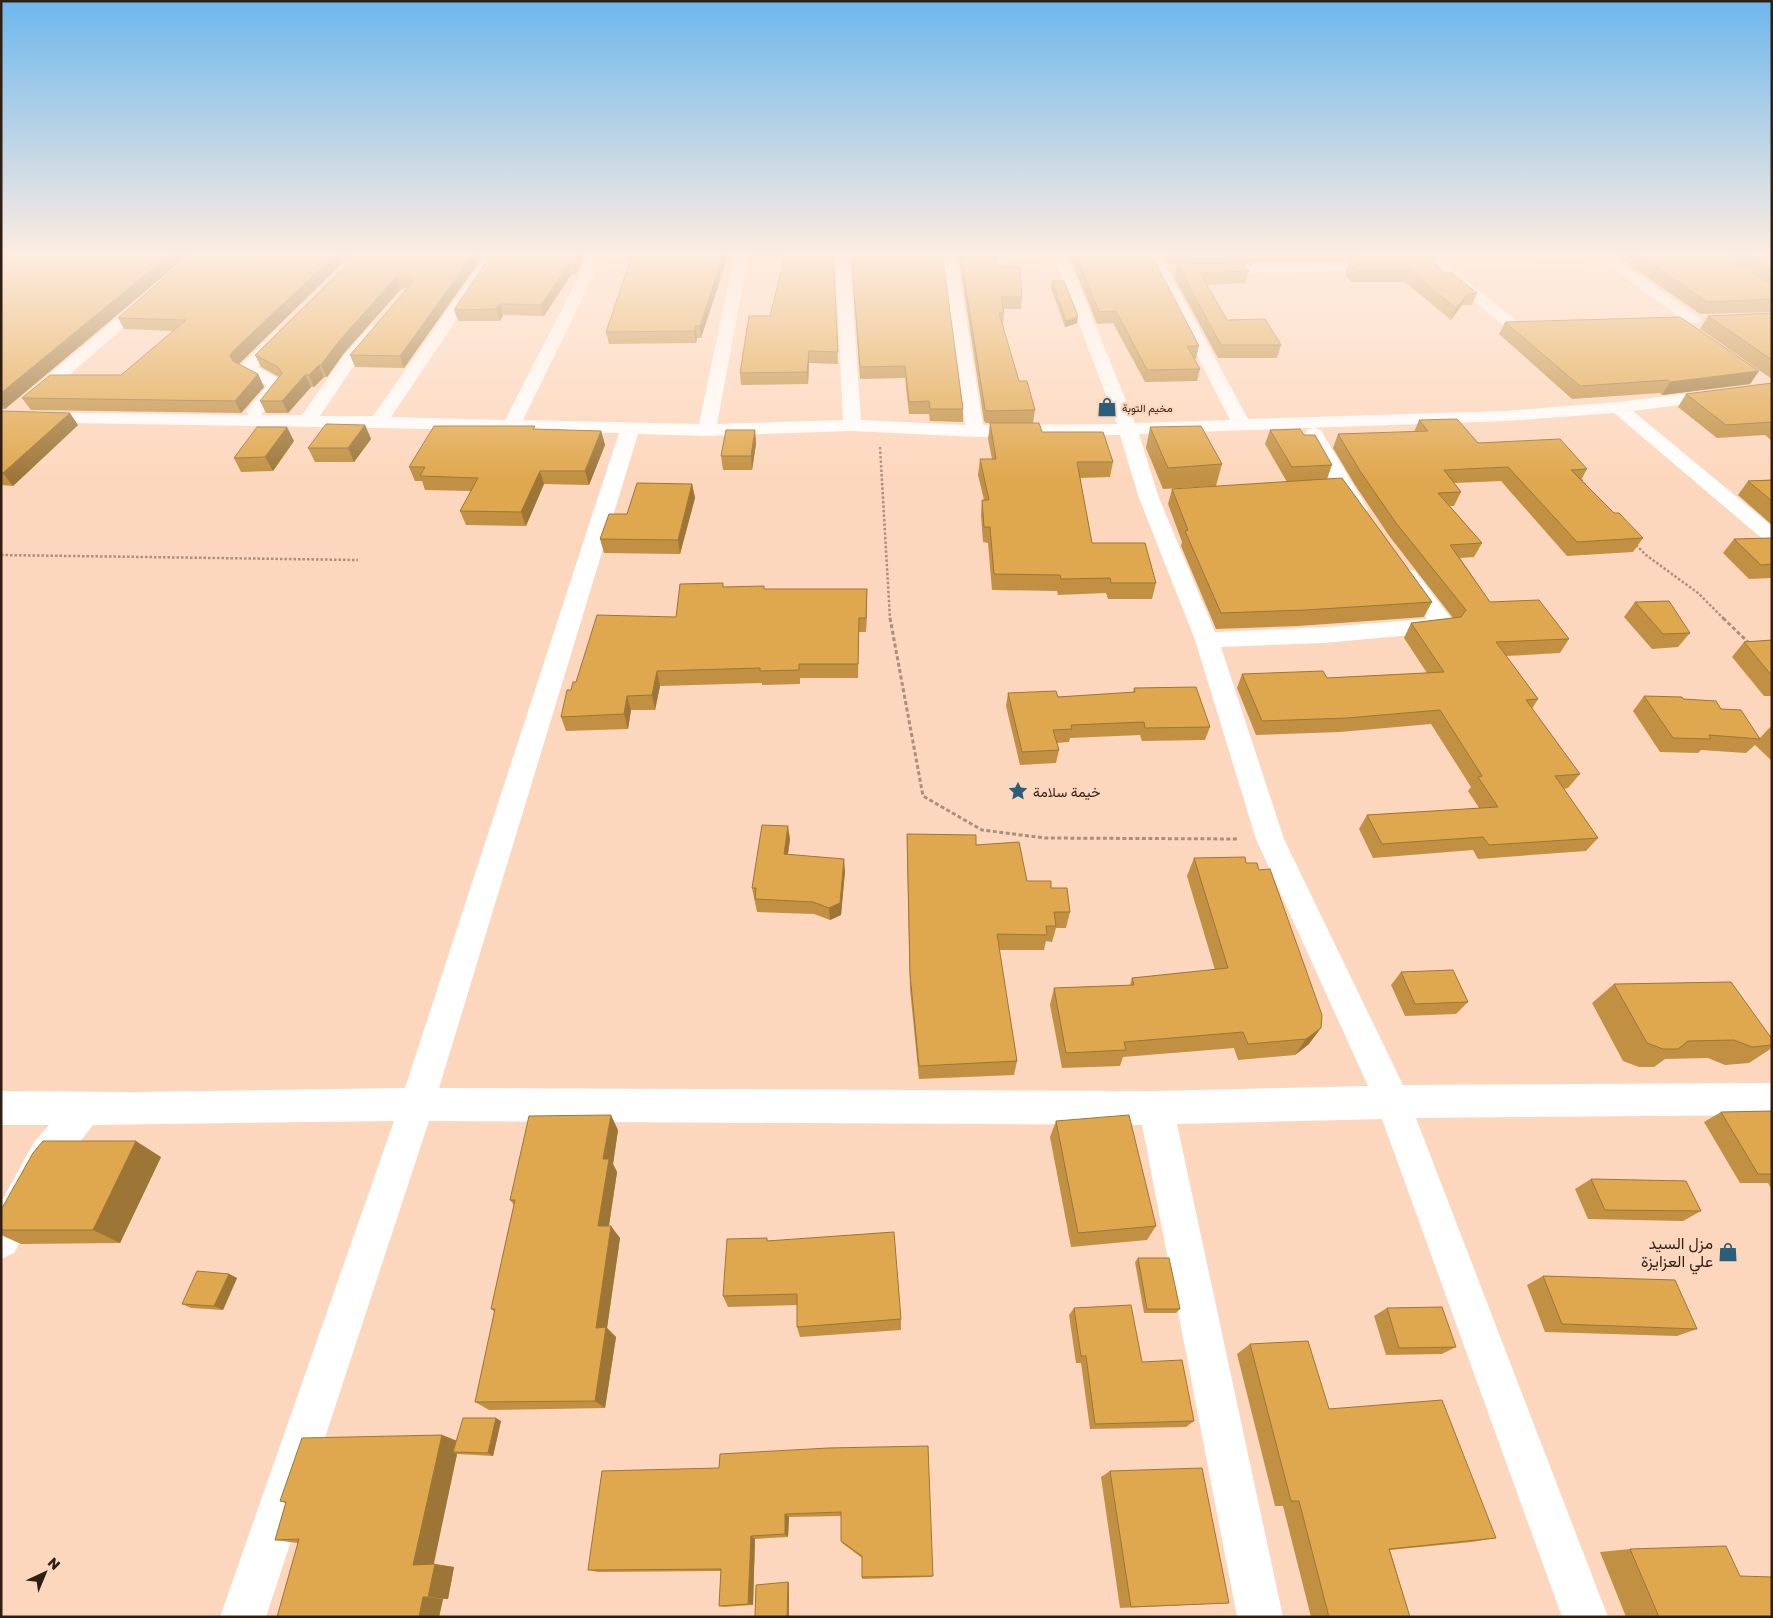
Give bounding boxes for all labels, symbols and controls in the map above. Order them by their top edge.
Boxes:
shop icon: مخيم التوبة [1096,396,1118,418]
place label: مخيم التوبة [1122,401,1173,416]
place icon: خيمة سلامة [1007,780,1029,802]
place label: خيمة سلامة [1033,783,1100,800]
place label: مزل السيد علي العزايزة [1641,1233,1713,1275]
shop icon: مزل السيد علي العزايزة [1717,1241,1739,1263]
north arrow [20,1548,70,1598]
text: N [45,1553,64,1573]

